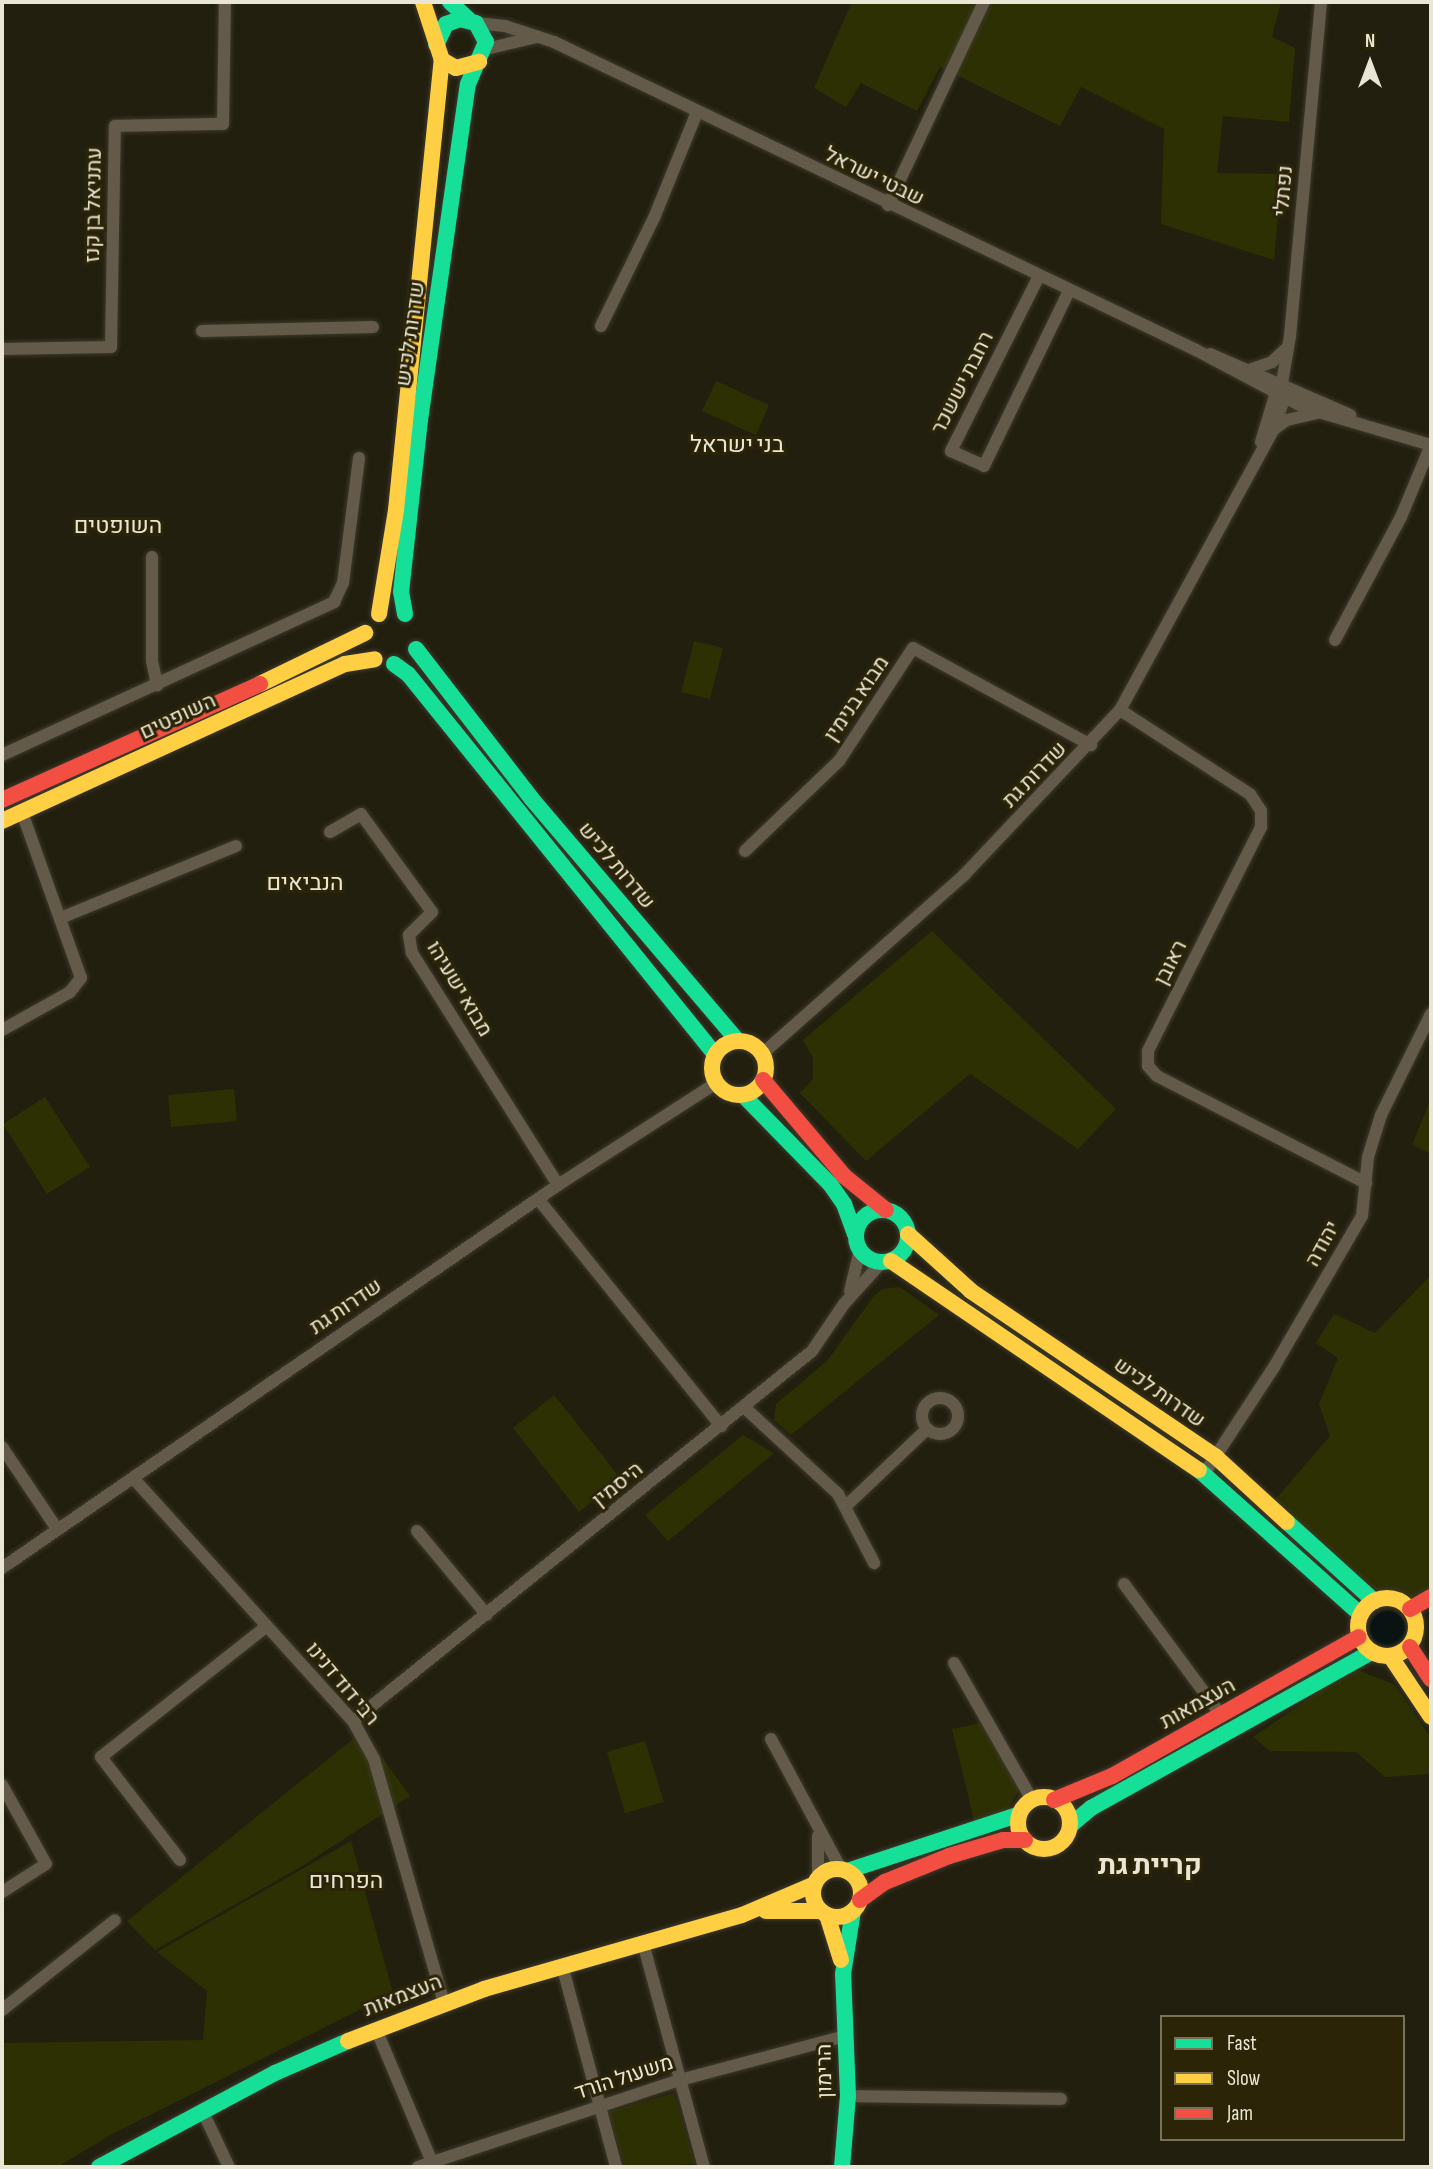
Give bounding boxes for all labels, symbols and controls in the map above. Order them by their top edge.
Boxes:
north arrow [1335,28,1405,98]
text: N [1365,30,1375,53]
street label: שבטי ישראל [820,142,928,212]
street label: עתניאל בן קנז [80,147,108,263]
street label: נפתלי [1269,164,1299,218]
street label: שדרות לכיש [391,280,431,388]
street label: רחבת יששכר [926,327,1000,439]
district label: בני ישראל [690,431,784,459]
district label: השופטים [74,512,162,540]
street label: מבוא בנימין [819,651,895,747]
street label: השופטים [136,688,220,746]
street label: שדרות גת [998,737,1072,813]
street label: שדרות לכיש [572,817,660,915]
district label: הנביאים [266,869,344,897]
street label: מבוא ישעיהו [421,936,497,1042]
street label: ראובן [1149,936,1193,990]
street label: יהודה [1300,1217,1346,1271]
street label: שדרות גת [305,1274,387,1340]
street label: שדרות לכיש [1109,1352,1209,1434]
street label: היסמין [588,1457,648,1513]
street label: רבי דוד דנינו [300,1637,384,1731]
street label: העצמאות [1156,1673,1240,1735]
district label: קריית גת [1098,1849,1202,1883]
district label: הפרחים [309,1867,383,1895]
street label: העצמאות [360,1970,446,2022]
legend [1160,2015,1405,2141]
text: Fast [1227,2031,1257,2056]
street label: הרימון [812,2044,838,2098]
street label: משעול הורד [571,2050,677,2106]
text: Slow [1227,2066,1260,2091]
text: Jam [1227,2101,1253,2126]

